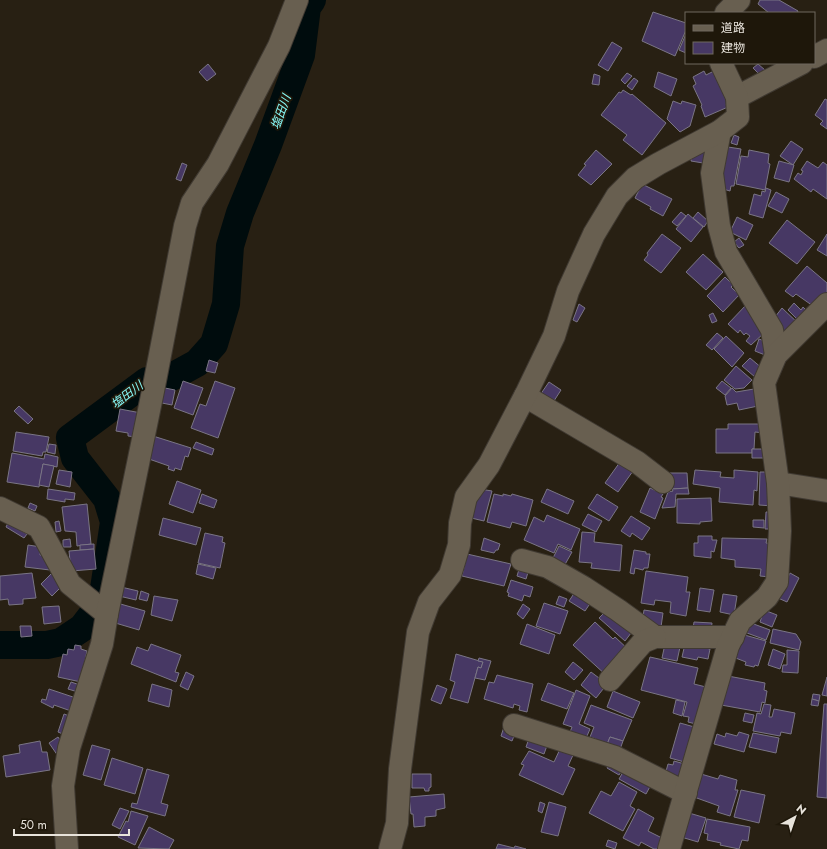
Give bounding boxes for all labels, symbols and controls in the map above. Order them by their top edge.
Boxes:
legend [685,12,815,64]
text: 道路 [721,19,745,37]
text: 建物 [721,39,745,57]
water label: 塩田川 [266,90,296,132]
water label: 塩田川 [107,376,148,413]
north arrow [775,797,815,837]
text: N [793,800,810,818]
scale bar [14,811,129,837]
text: 50 m [20,816,47,834]

